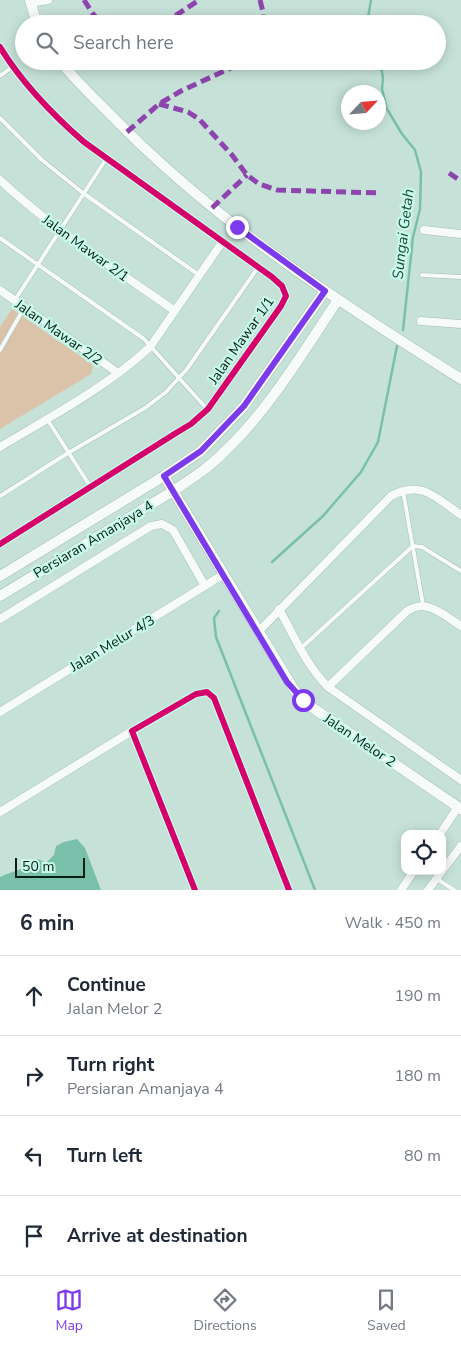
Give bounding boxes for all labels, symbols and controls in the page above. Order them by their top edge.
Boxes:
search box [15,15,446,70]
icon: search [33,29,61,57]
text: Search here [73,30,174,56]
north arrow [341,85,386,130]
water label: Sungai Getah [388,188,418,280]
street label: Jalan Mawar 2/1 [38,210,133,286]
route end [226,216,249,239]
street label: Jalan Mawar 1/1 [204,293,279,389]
street label: Jalan Mawar 2/2 [10,295,106,370]
street label: Persiaran Amanjaya 4 [30,496,157,583]
street label: Jalan Melur 4/3 [65,611,158,677]
route start [292,689,315,712]
street label: Jalan Melor 2 [319,709,400,772]
map controls [401,830,446,875]
button: locate [401,830,446,875]
scale bar [15,855,85,878]
text: 50 m [22,857,54,876]
text: 6 min [20,909,74,937]
text: Walk · 450 m [345,912,441,934]
text: Continue [67,972,146,998]
icon: ahead [20,982,48,1010]
text: 190 m [394,985,441,1007]
text: Jalan Melor 2 [67,998,162,1020]
text: Turn right [67,1052,154,1078]
icon: right [20,1062,48,1090]
text: 180 m [394,1065,441,1087]
text: Persiaran Amanjaya 4 [67,1078,224,1100]
icon: left [20,1142,48,1170]
text: Turn left [67,1143,142,1169]
text: 80 m [404,1145,441,1167]
icon: arrive [20,1222,48,1250]
text: Arrive at destination [67,1223,248,1249]
tab: Map [55,1286,83,1335]
tab: Directions [194,1286,257,1335]
tab: Saved [367,1286,406,1335]

